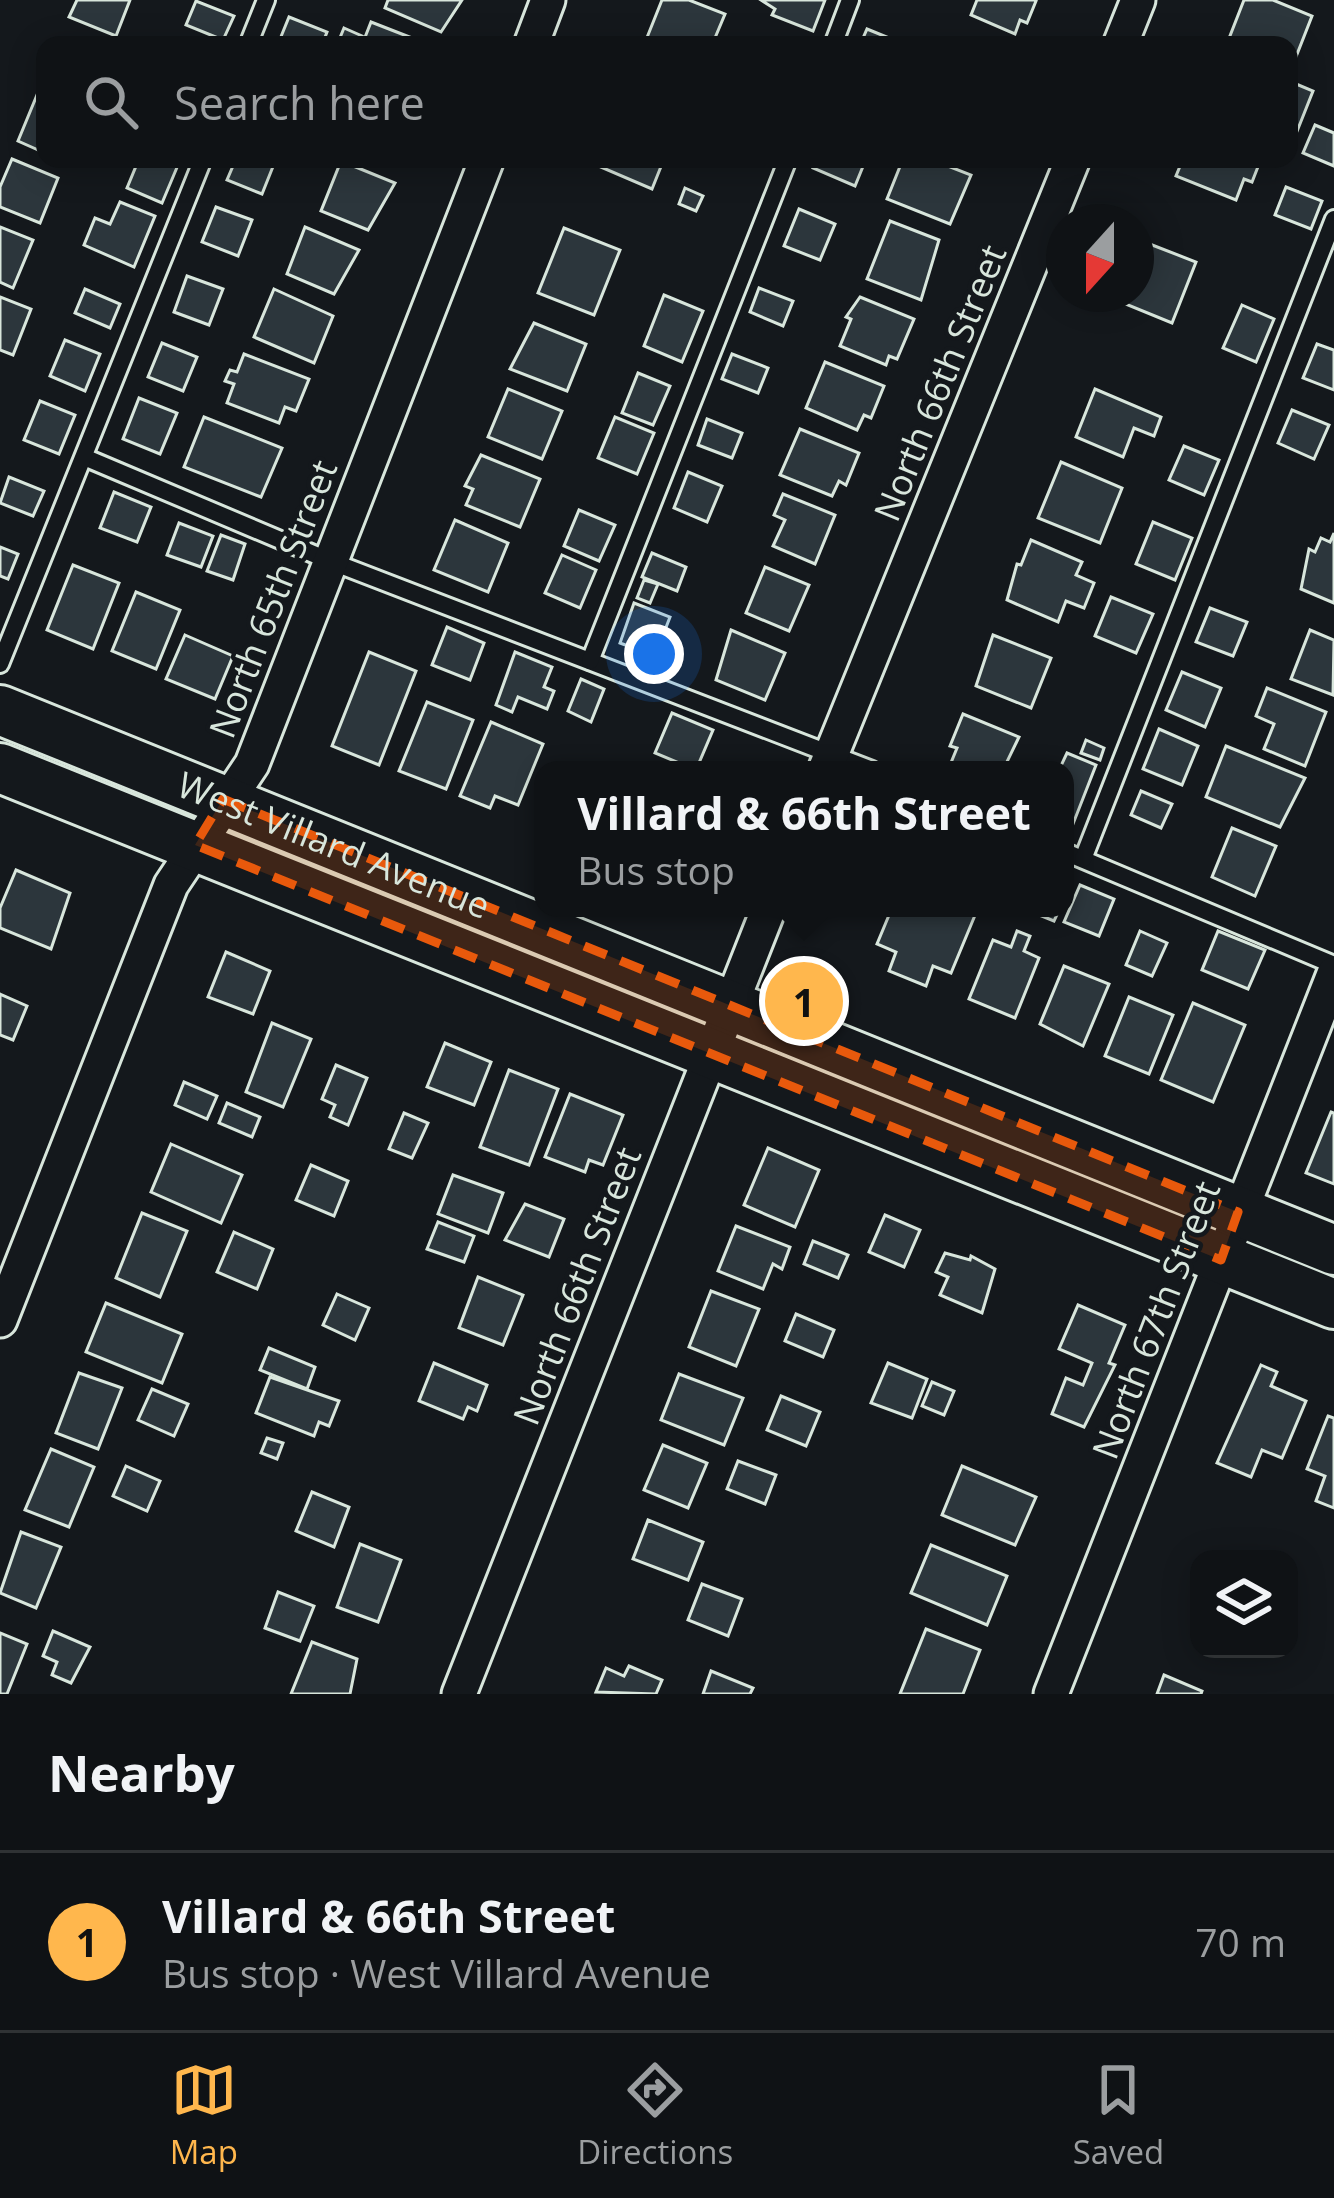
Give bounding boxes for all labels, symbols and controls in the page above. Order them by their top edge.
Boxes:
search box [36,36,1298,168]
icon: search [78,69,144,135]
text: Search here [174,72,425,133]
north arrow [1046,204,1154,312]
street label: North 66th Street [862,237,1017,528]
street label: North 65th Street [197,453,348,745]
your location [624,624,684,684]
street label: West Villard Avenue [170,759,497,930]
popup [534,761,1074,917]
text: Villard & 66th Street [577,782,1031,843]
text: Bus stop [577,843,735,896]
pin: 1 [765,956,843,1046]
street label: North 66th Street [501,1140,652,1432]
street label: North 67th Street [1080,1174,1231,1466]
map controls [1190,1550,1298,1658]
button: layers [1190,1550,1298,1658]
text: Nearby [48,1737,235,1807]
text: Villard & 66th Street [162,1885,615,1946]
text: 1 [76,1915,98,1968]
text: 70 m [1195,1915,1286,1968]
text: Bus stop · West Villard Avenue [162,1946,711,1999]
tab: Map [170,2057,238,2174]
tab: Directions [577,2057,733,2174]
tab: Saved [1073,2057,1164,2174]

